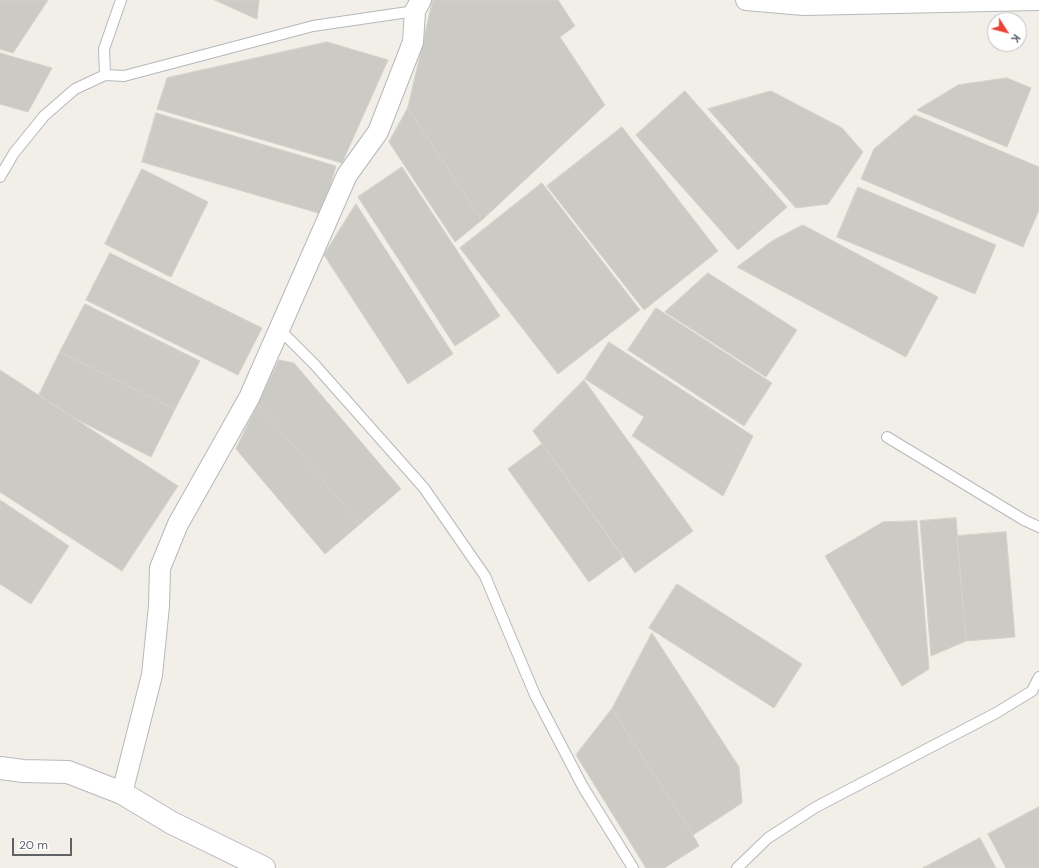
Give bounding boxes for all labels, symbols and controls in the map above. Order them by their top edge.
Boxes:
north arrow [987,12,1027,52]
text: K [1008,31,1024,45]
scale bar [14,830,74,856]
text: 20 m [19,837,48,853]

